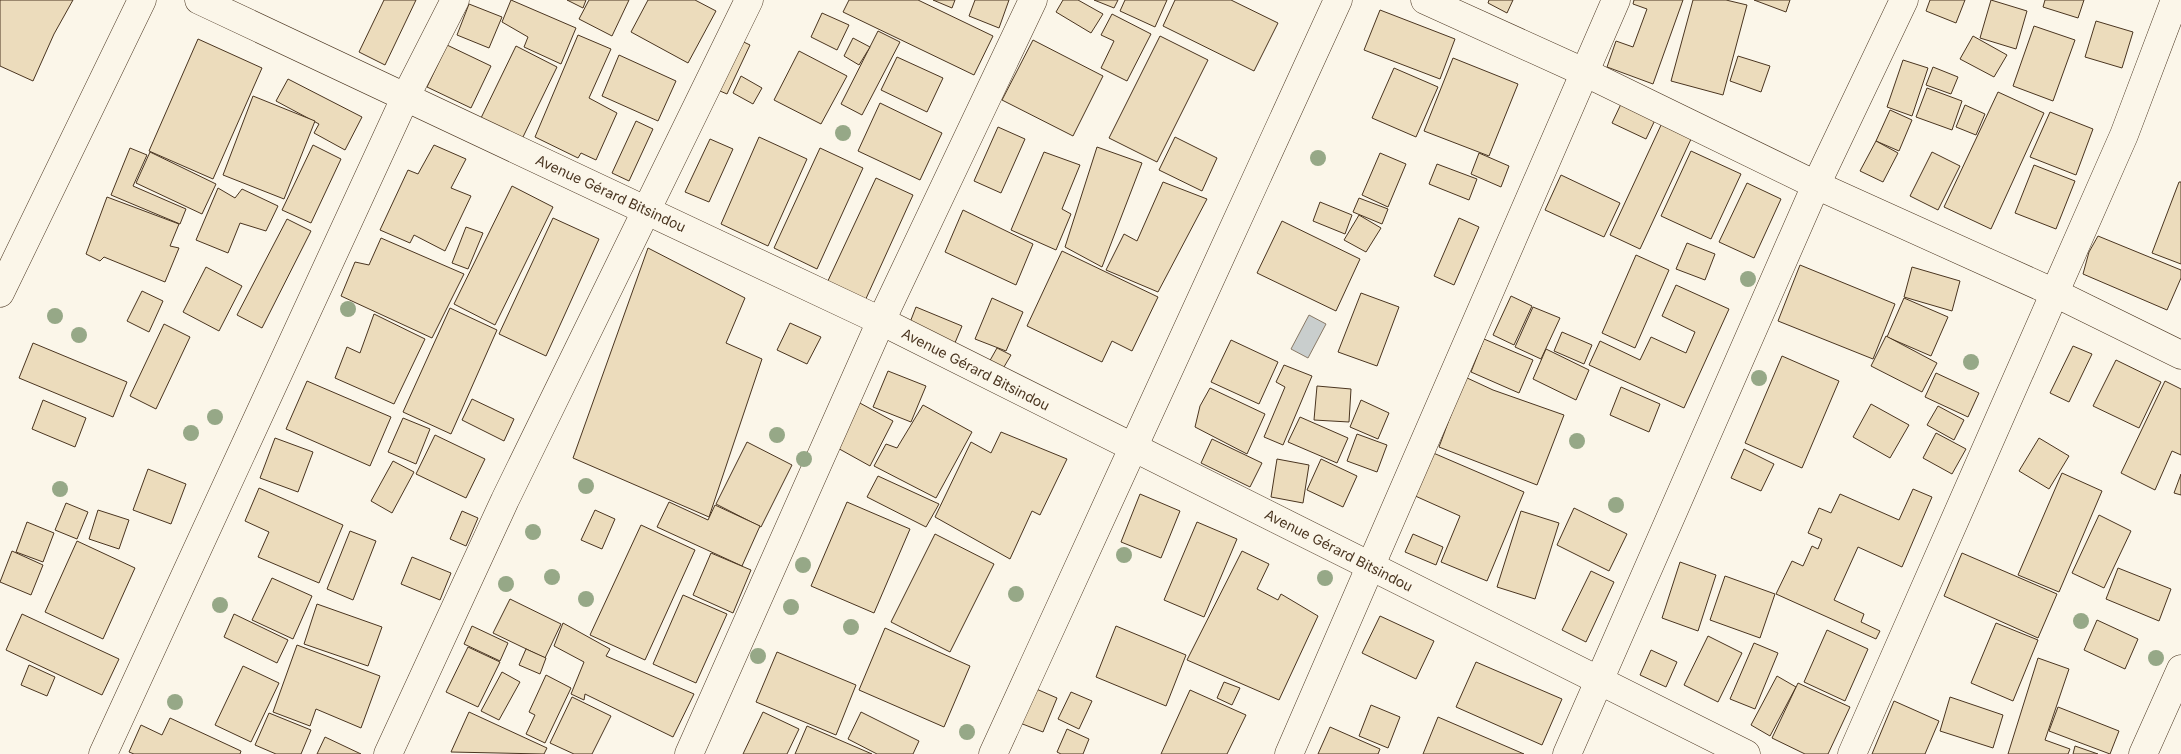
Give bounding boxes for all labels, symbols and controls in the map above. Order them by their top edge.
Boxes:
street label: Avenue Gérard Bitsindou [533,151,689,235]
street label: Avenue Gérard Bitsindou [899,324,1053,414]
street label: Avenue Gérard Bitsindou [1262,505,1416,595]

